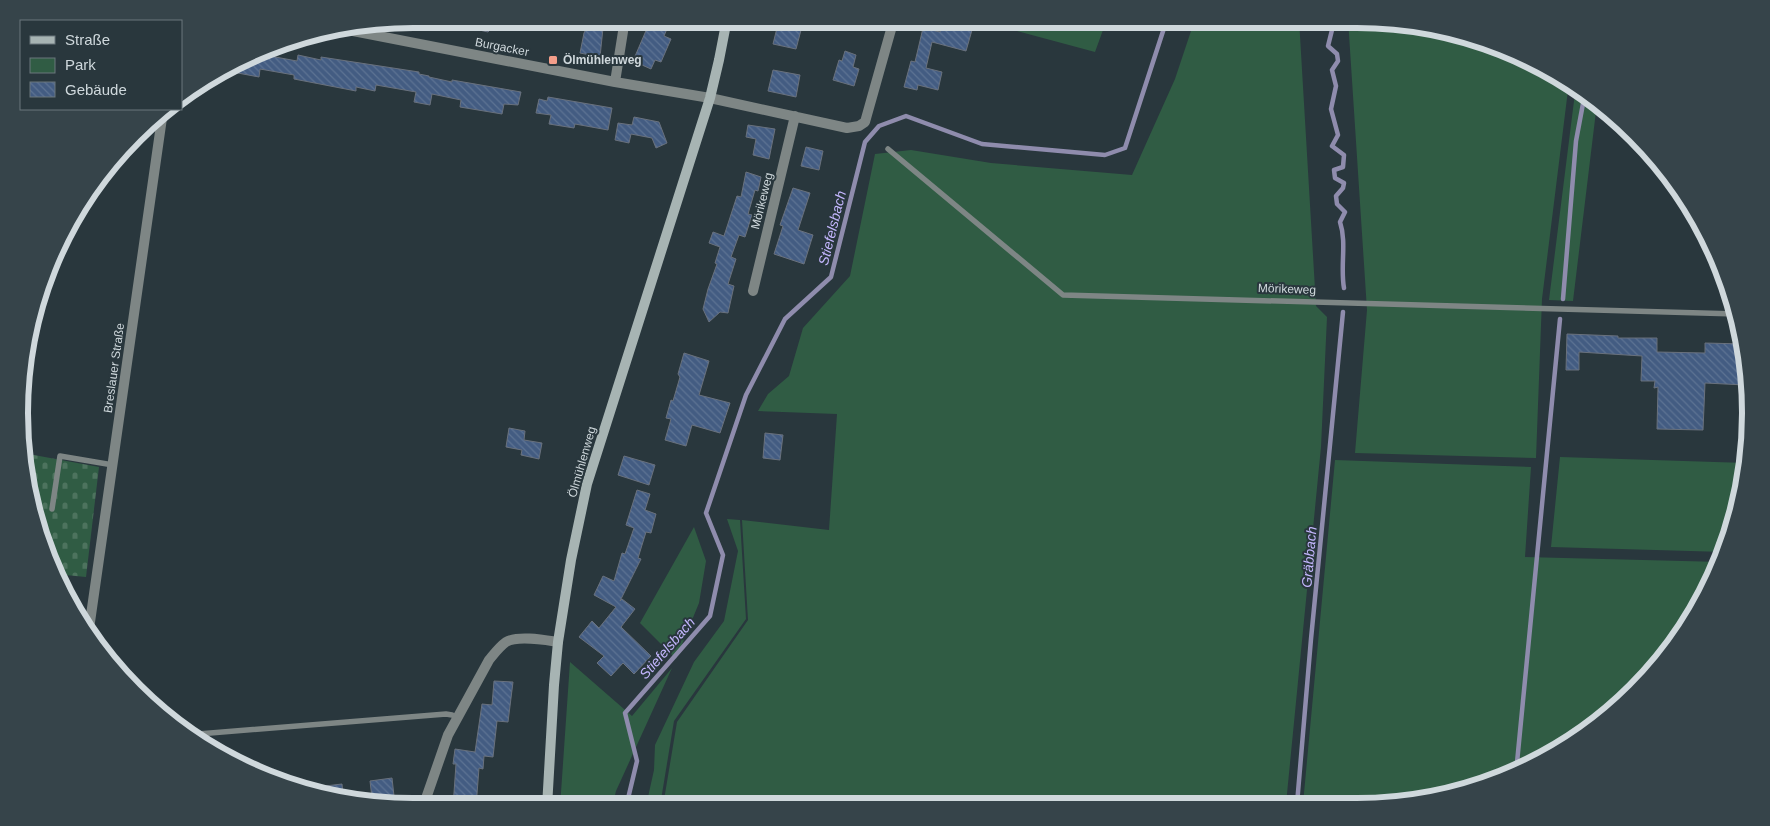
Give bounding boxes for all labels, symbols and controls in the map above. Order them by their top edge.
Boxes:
legend [20,20,182,110]
text: Straße [65,31,110,48]
street label: Burgacker [474,35,530,59]
place label: Ölmühlenweg [563,52,642,67]
marker: Ölmühlenweg [547,54,559,66]
text: Park [65,56,96,73]
text: Gebäude [65,81,127,98]
street label: Mörikeweg [748,171,776,231]
water label: Stiefelsbach [815,189,849,267]
street label: Mörikeweg [1258,281,1316,297]
street label: Breslauer Straße [101,322,127,414]
street label: Ölmühlenweg [565,425,599,499]
water label: Gräbbach [1298,525,1320,588]
water label: Stiefelsbach [636,614,698,682]

